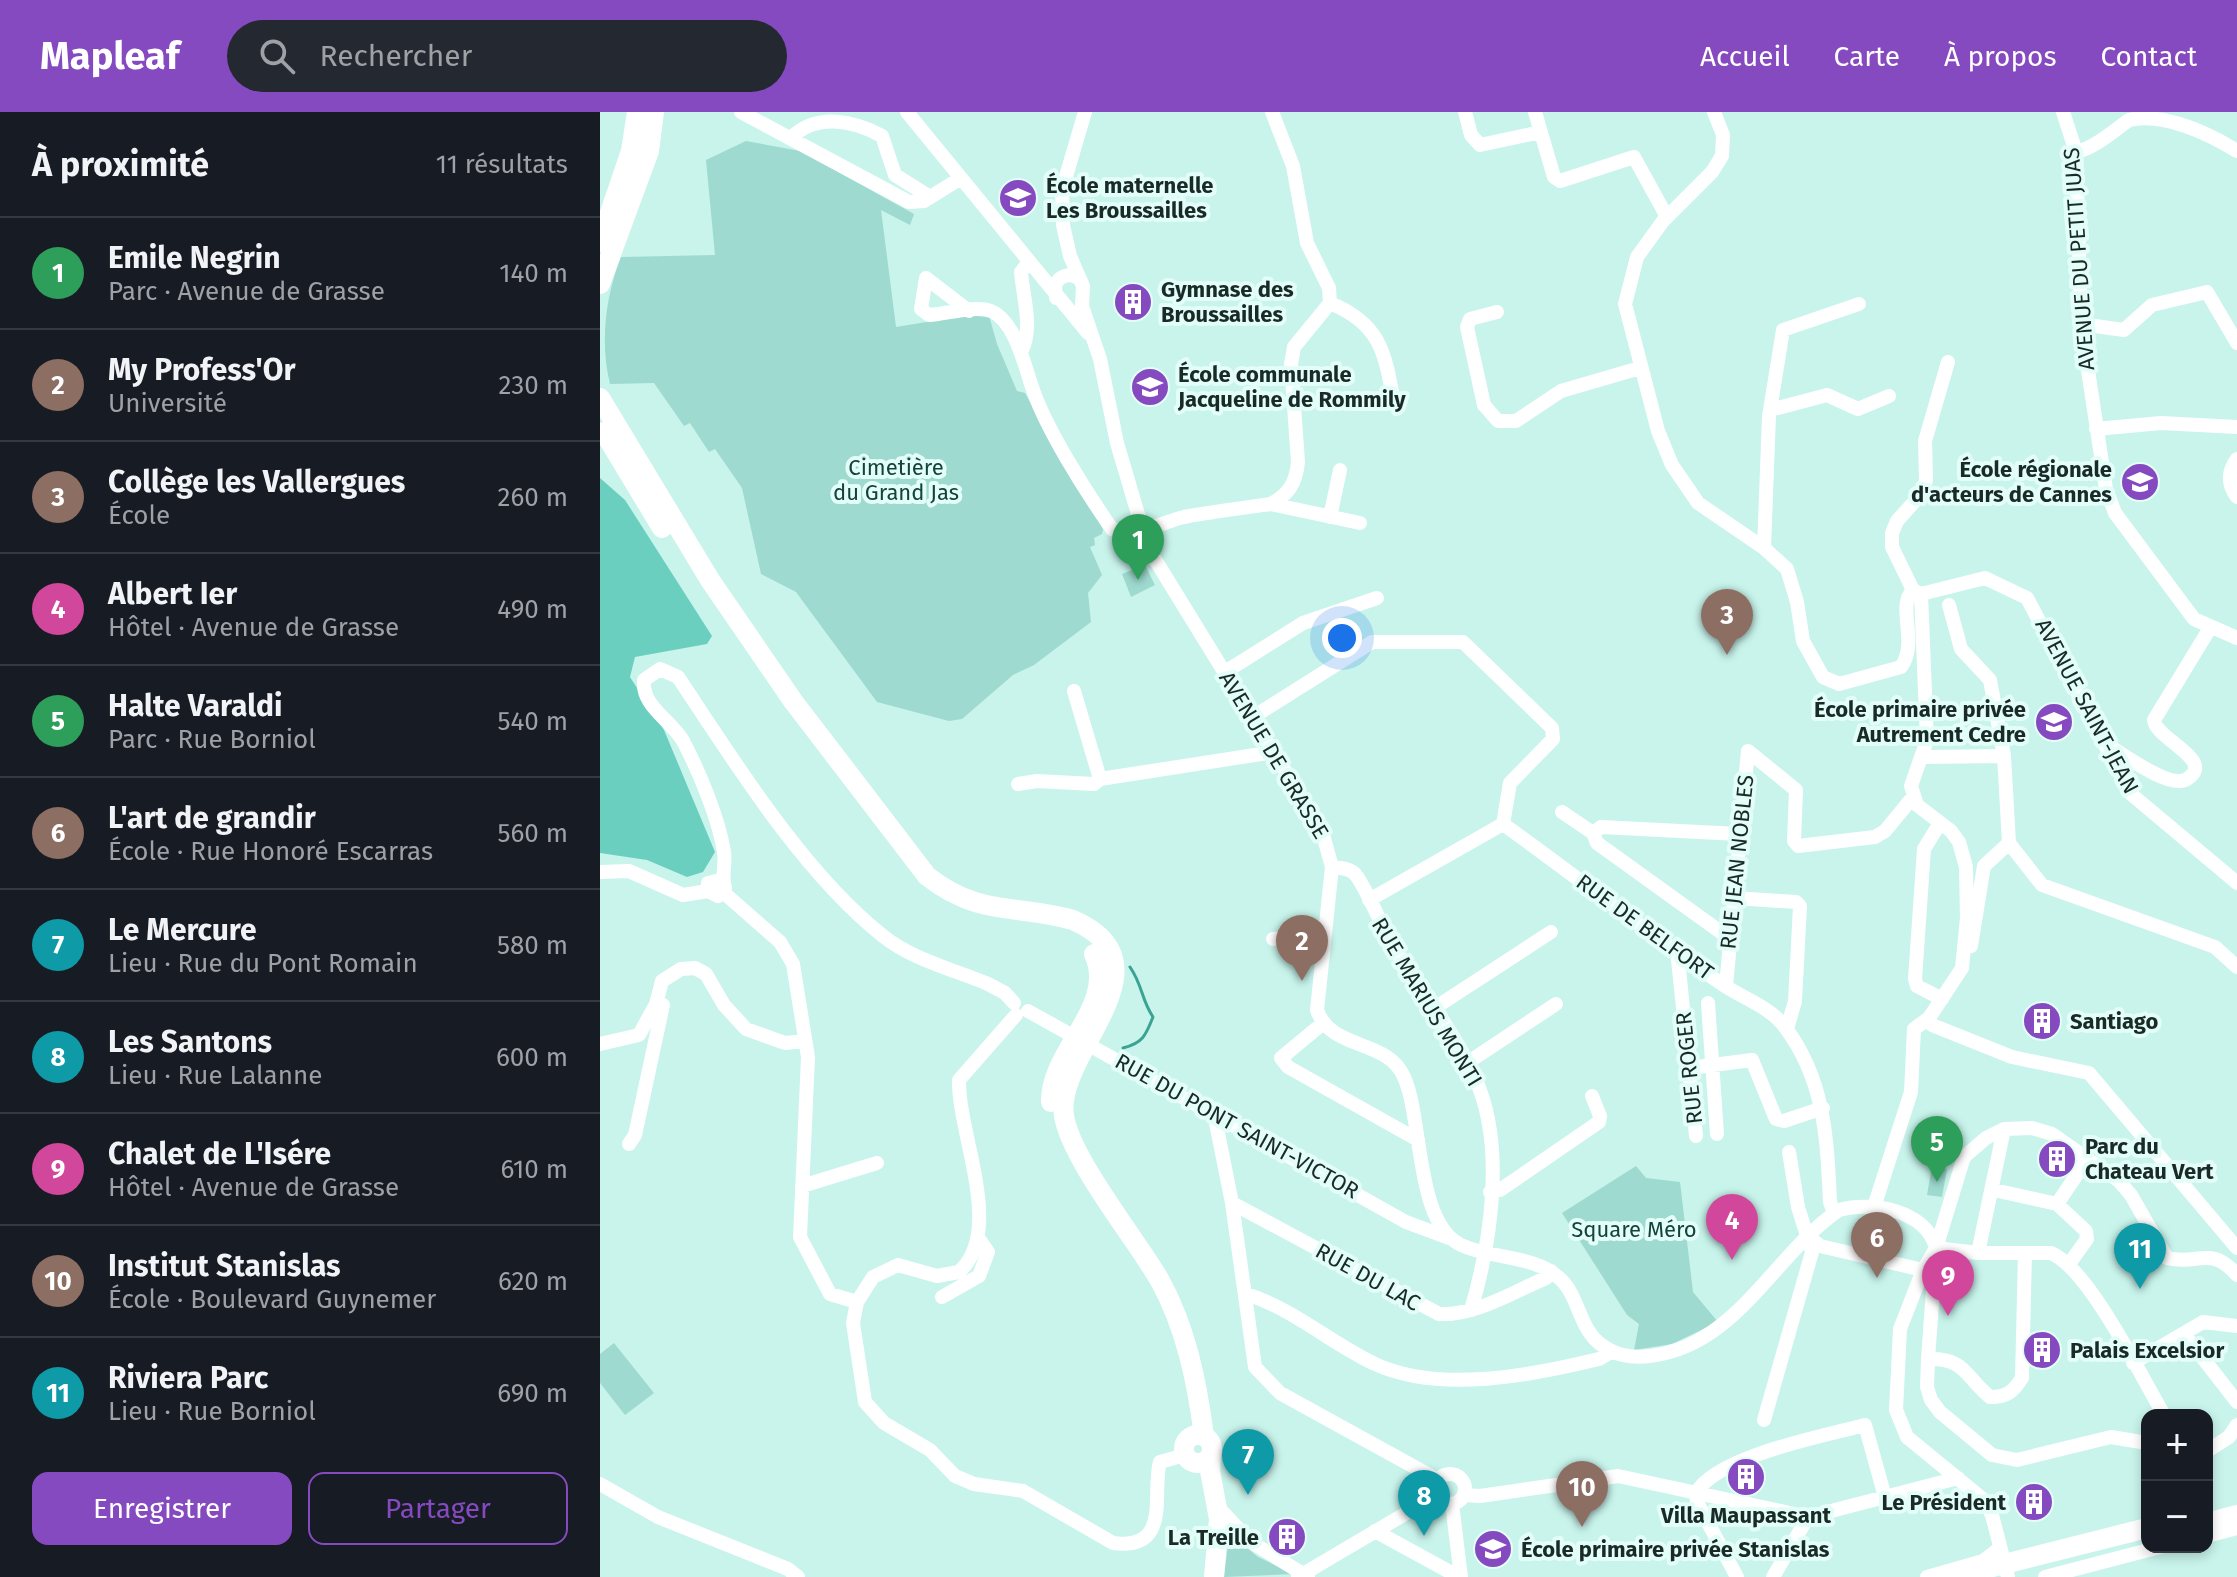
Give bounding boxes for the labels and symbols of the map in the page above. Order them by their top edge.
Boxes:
street label: AVENUE DU PETIT JUAS [2058,147,2100,371]
place label: École maternelle Les Broussailles [1046,172,1214,224]
school or university icon: École maternelle Les Broussailles [997,177,1039,219]
place label: Gymnase des Broussailles [1161,276,1294,328]
building icon: Gymnase des Broussailles [1112,281,1154,323]
place label: École communale Jacqueline de Rommily [1177,361,1406,413]
school or university icon: École communale Jacqueline de Rommily [1129,366,1171,408]
park label: Cimetière du Grand Jas [833,454,959,506]
place label: École régionale d'acteurs de Cannes [1911,456,2112,508]
school or university icon: École régionale d'acteurs de Cannes [2119,461,2161,503]
pin: 1 [1112,514,1164,580]
pin: 3 [1701,589,1753,655]
street label: AVENUE SAINT-JEAN [2029,614,2145,798]
your location [1322,618,1362,658]
street label: AVENUE DE GRASSE [1213,666,1335,844]
place label: École primaire privée Autrement Cedre [1814,696,2026,748]
school or university icon: École primaire privée Autrement Cedre [2033,701,2075,743]
street label: RUE JEAN NOBLES [1714,773,1760,951]
street label: RUE DE BELFORT [1571,868,1719,986]
street label: RUE MARIUS MONTI [1366,913,1488,1091]
pin: 2 [1276,915,1328,981]
building icon: Santiago [2021,1000,2063,1042]
place label: Santiago [2070,1008,2159,1035]
street label: RUE ROGER [1670,1011,1708,1125]
street label: RUE DU PONT SAINT-VICTOR [1110,1048,1364,1204]
pin: 5 [1911,1116,1963,1182]
place label: Parc du Chateau Vert [2085,1133,2214,1185]
building icon: Parc du Chateau Vert [2036,1138,2078,1180]
pin: 4 [1706,1194,1758,1260]
pin: 6 [1851,1212,1903,1278]
park label: Square Méro [1571,1216,1697,1243]
pin: 11 [2114,1223,2166,1289]
street label: RUE DU LAC [1311,1237,1425,1317]
pin: 9 [1922,1250,1974,1316]
building icon: Palais Excelsior [2021,1329,2063,1371]
place label: Palais Excelsior [2070,1337,2224,1364]
pin: 7 [1222,1429,1274,1495]
building icon: Villa Maupassant [1725,1456,1767,1498]
pin: 10 [1556,1461,1608,1527]
pin: 8 [1398,1470,1450,1536]
building icon: Le Président [2013,1481,2055,1523]
place label: Le Président [1881,1489,2006,1516]
place label: Villa Maupassant [1660,1502,1831,1529]
building icon: La Treille [1266,1516,1308,1558]
place label: La Treille [1168,1524,1259,1551]
school or university icon: École primaire privée Stanislas [1472,1528,1514,1570]
place label: École primaire privée Stanislas [1521,1536,1830,1563]

